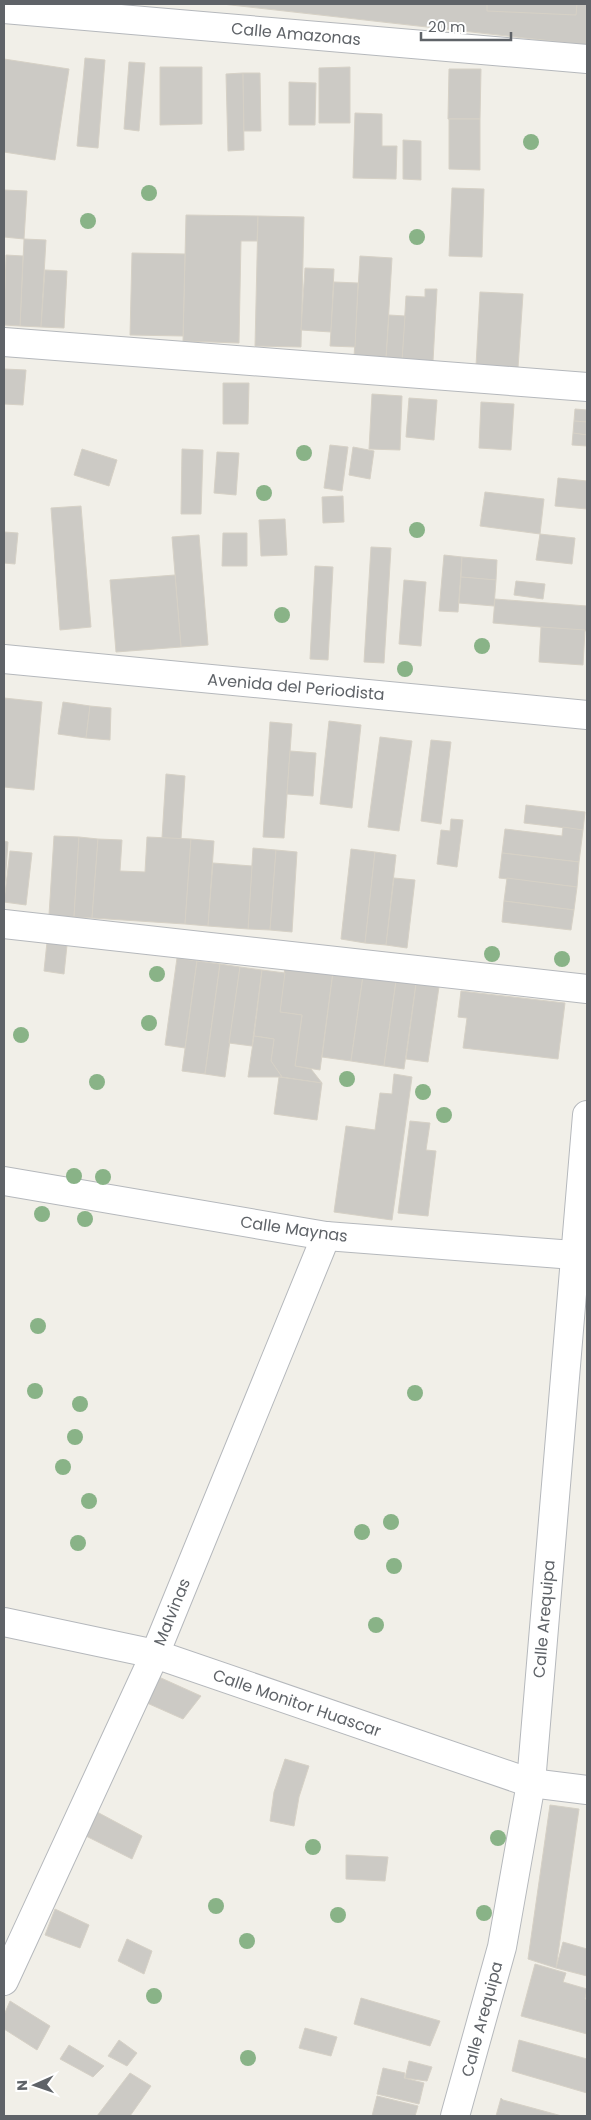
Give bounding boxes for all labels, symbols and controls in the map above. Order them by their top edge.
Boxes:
scale bar [421,10,511,42]
text: 20 m [428,16,466,37]
street label: Calle Amazonas [230,17,362,51]
street label: Avenida del Periodista [206,668,386,706]
street label: Calle Maynas [239,1210,349,1248]
street label: Calle Arequipa [527,1559,561,1679]
street label: Malvinas [148,1575,196,1649]
street label: Calle Monitor Huascar [210,1663,384,1743]
street label: Calle Arequipa [456,1959,508,2079]
north arrow [10,2060,60,2110]
text: N [12,2080,32,2091]

